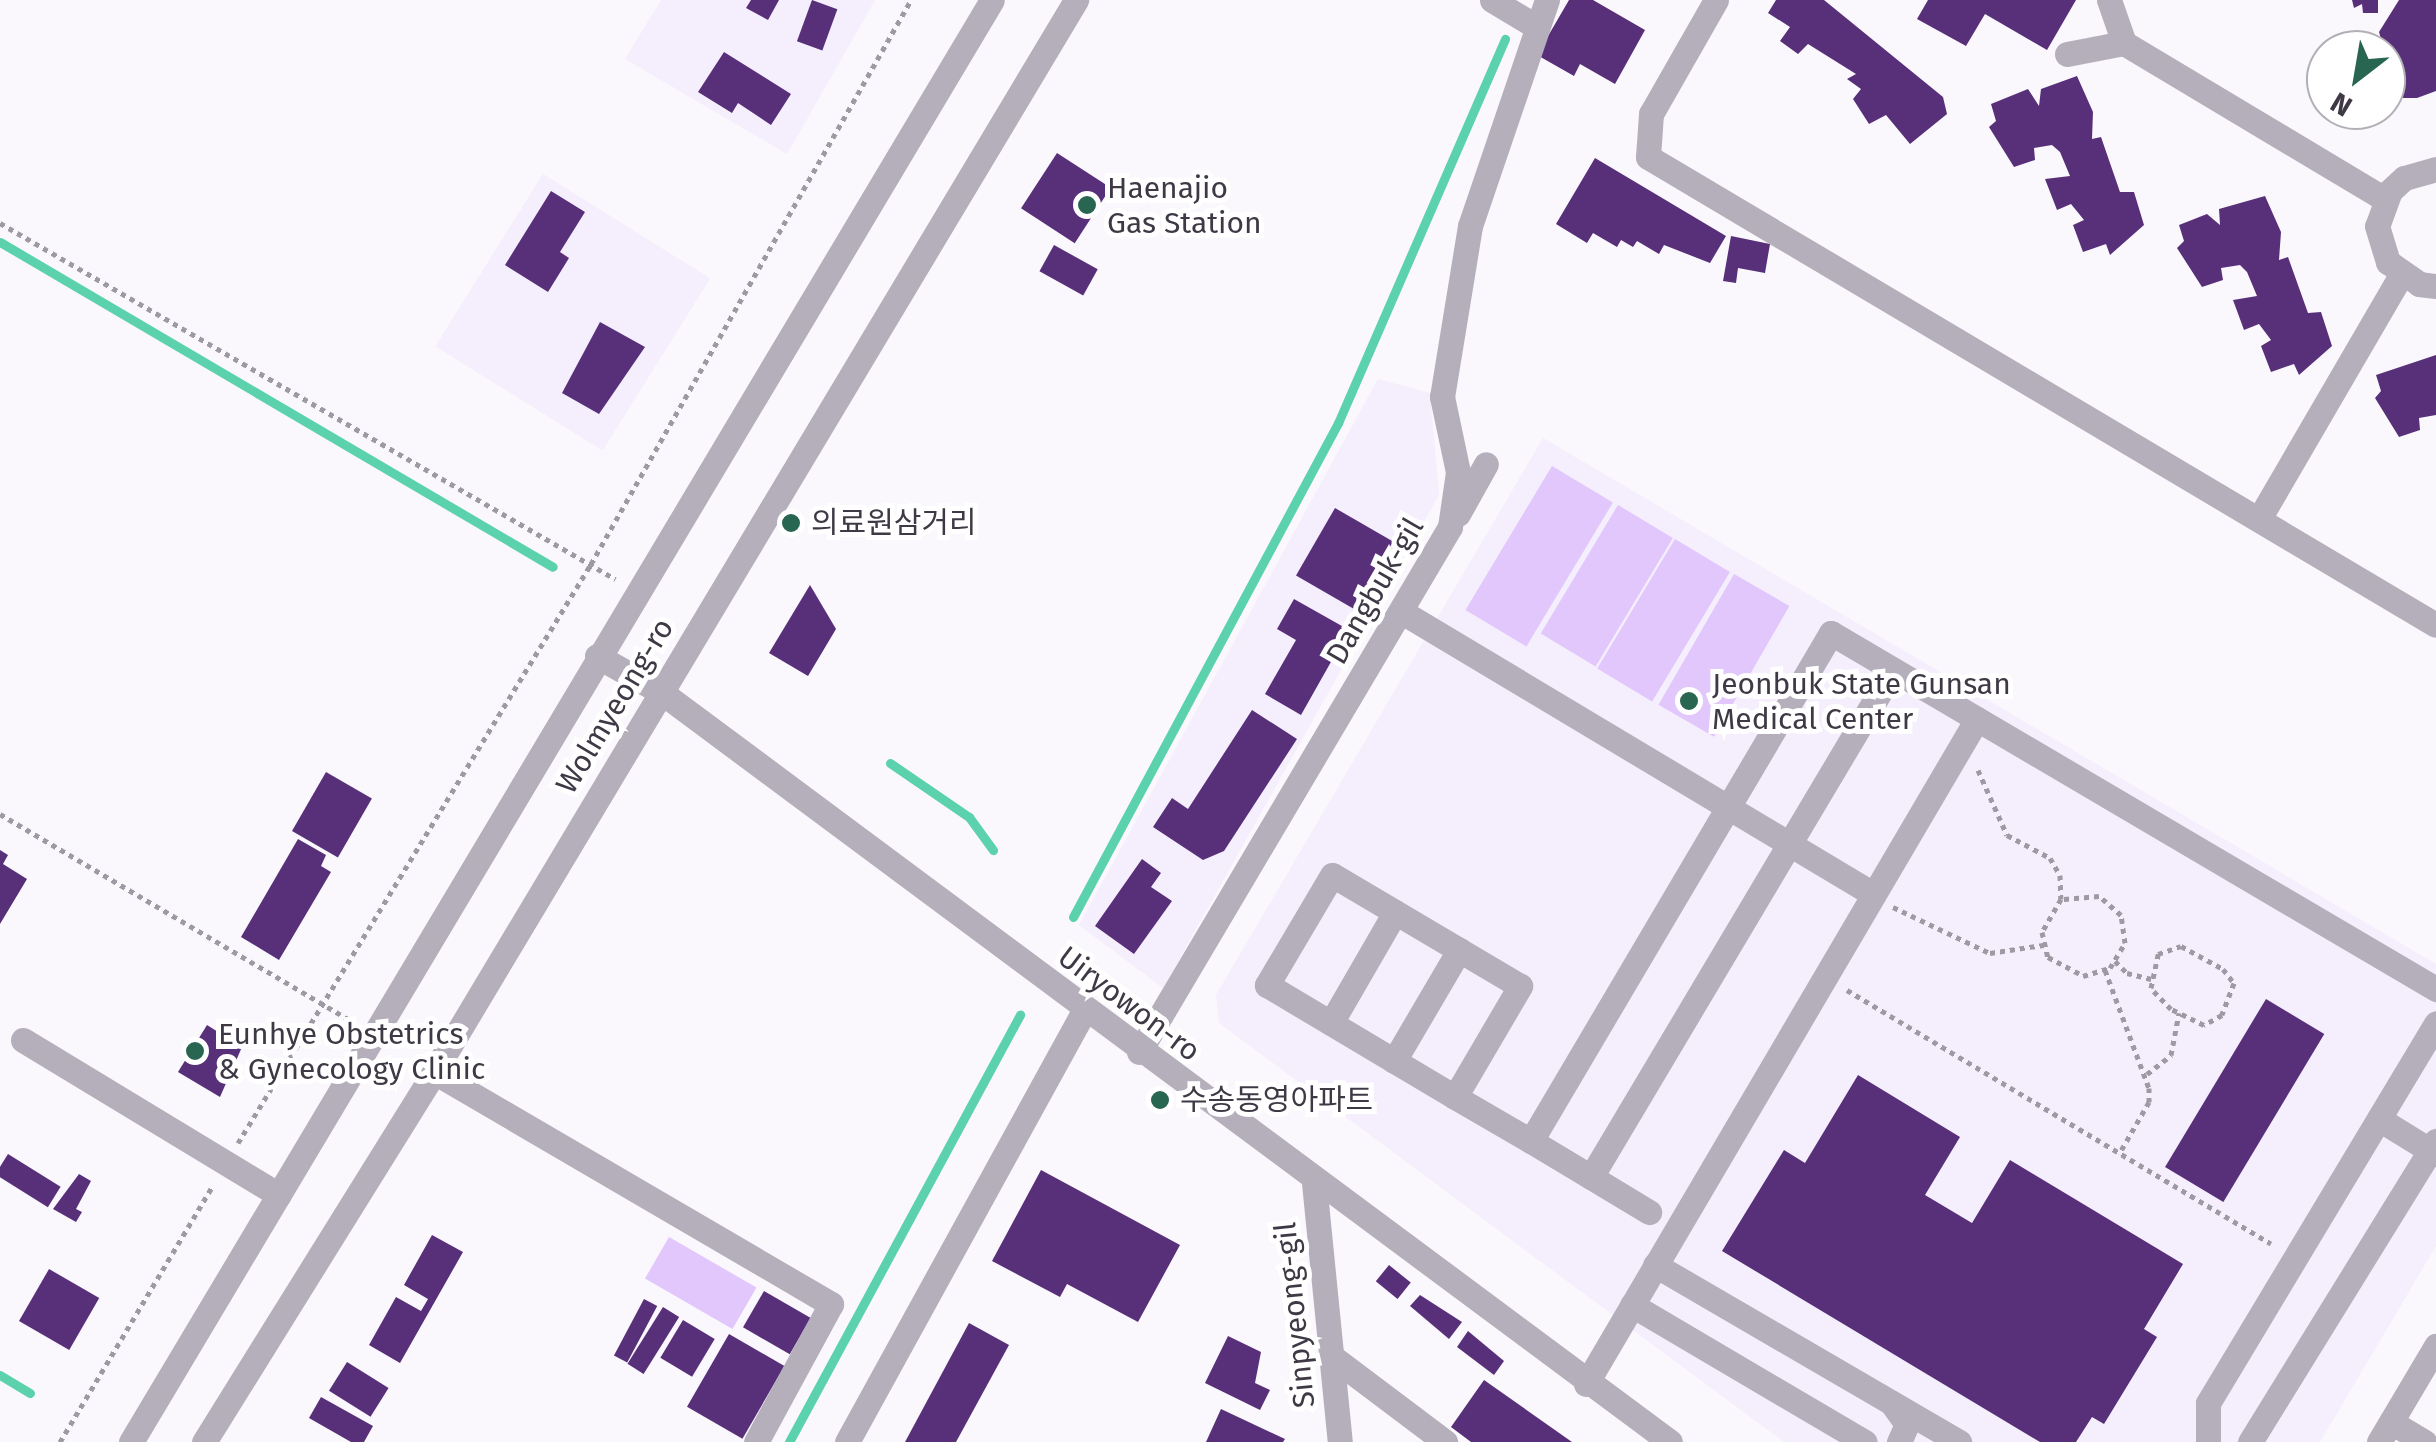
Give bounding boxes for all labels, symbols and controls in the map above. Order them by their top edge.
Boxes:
north arrow [2306,30,2406,130]
text: N [2325,86,2358,123]
place label: Haenajio Gas Station [1107,170,1262,240]
marker: Haenajio Gas Station [1076,194,1098,216]
place label: 의료원삼거리 [811,505,977,541]
street label: Dangbuk-gil [1319,511,1431,671]
marker: 의료원삼거리 [780,512,802,534]
street label: Wolmyeong-ro [549,612,681,800]
place label: Jeonbuk State Gunsan Medical Center [1712,666,2011,736]
marker: Jeonbuk State Gunsan Medical Center [1676,688,1702,714]
street label: Uiryowon-ro [1051,939,1207,1069]
place label: Eunhye Obstetrics & Gynecology Clinic [218,1016,485,1086]
marker: Eunhye Obstetrics & Gynecology Clinic [182,1038,208,1064]
place label: 수송동영아파트 [1180,1082,1373,1118]
marker: 수송동영아파트 [1149,1089,1171,1111]
street label: Sinpyeong-gil [1267,1220,1323,1410]

